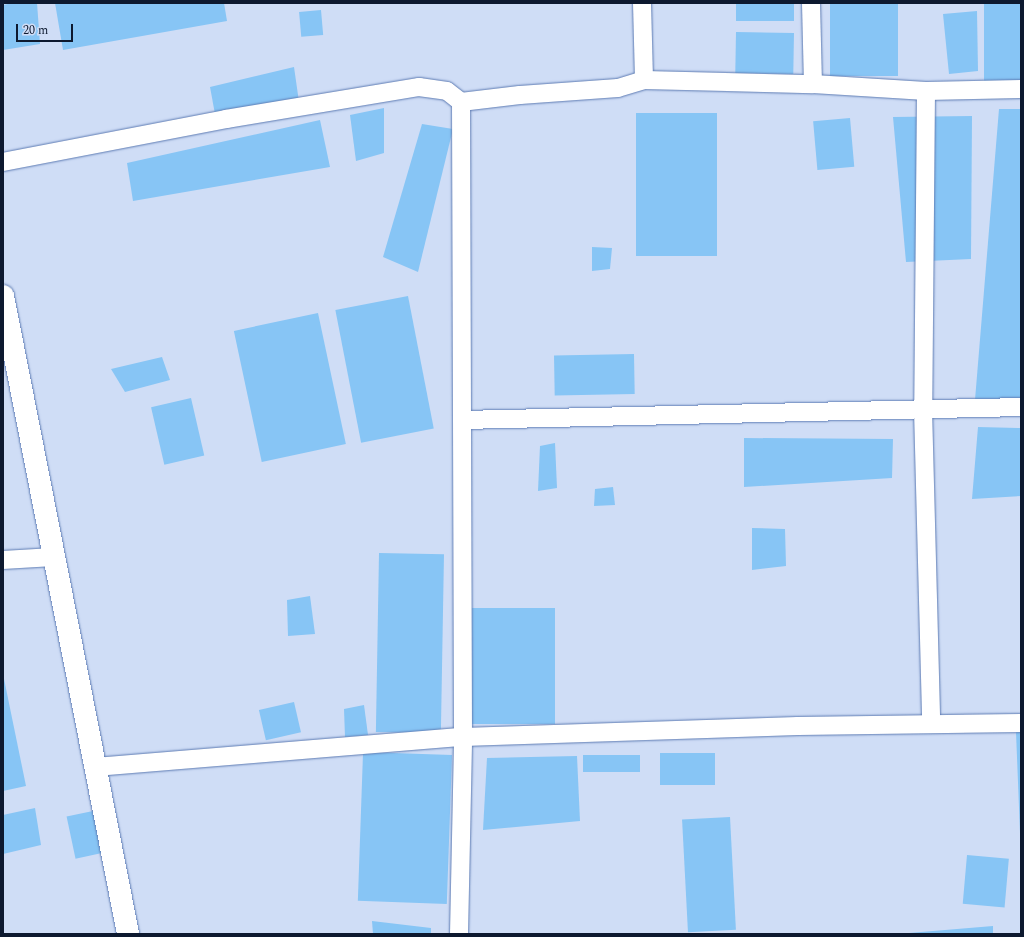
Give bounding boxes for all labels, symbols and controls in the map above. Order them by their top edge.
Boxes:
scale bar [18,16,75,42]
text: 20 m [23,21,48,40]

